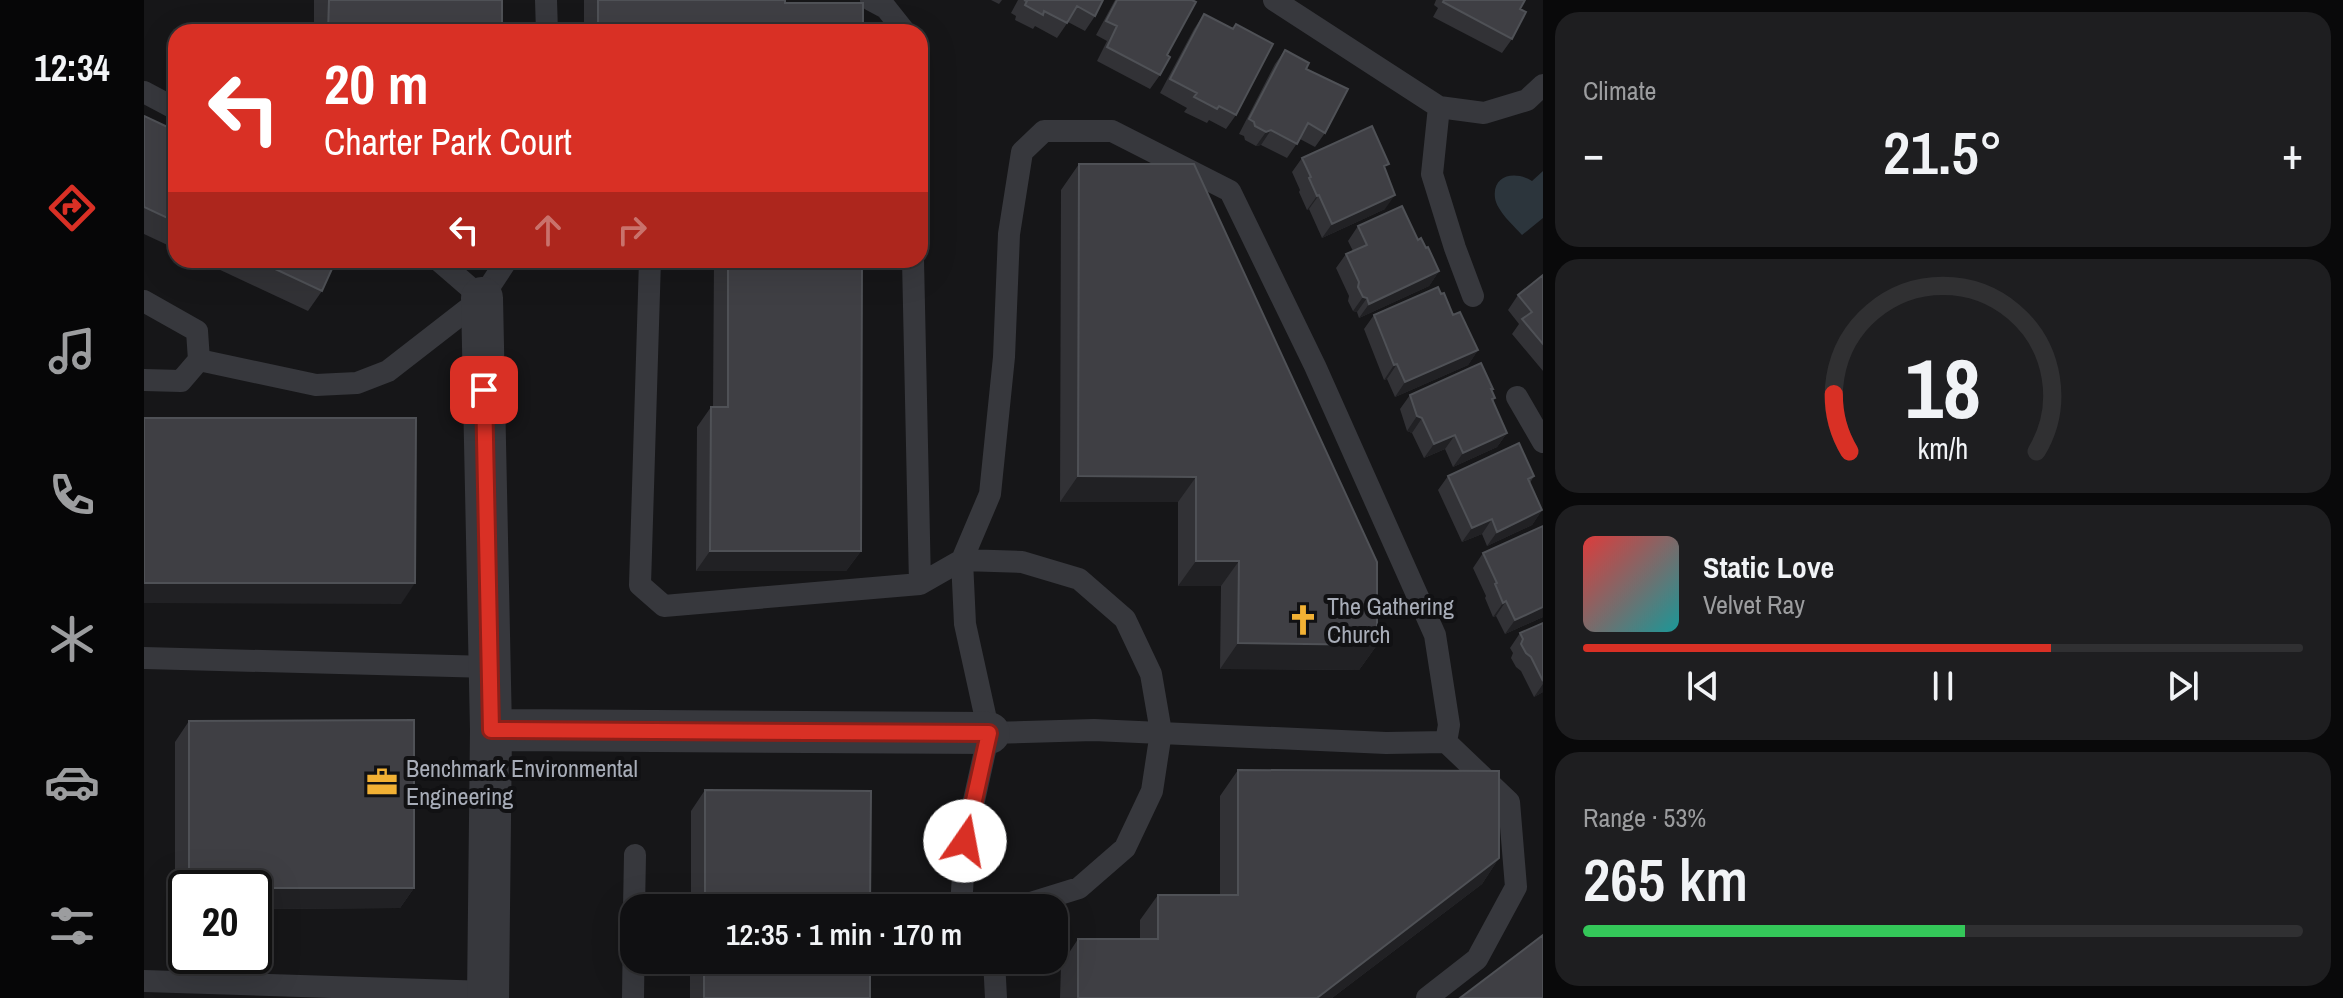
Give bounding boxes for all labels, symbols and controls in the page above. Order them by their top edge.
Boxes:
text: 12:34 [34,44,110,92]
text: 20 m [324,46,429,121]
icon: left [192,56,296,160]
text: Climate [1583,73,1656,108]
text: 21.5° [1883,112,2003,193]
text: Charter Park Court [324,118,572,166]
text: − [1583,123,1604,183]
text: + [2282,123,2303,183]
icon: directions [44,180,100,236]
icon: left [442,208,486,252]
icon: ahead [526,208,570,252]
icon: right [610,208,654,252]
icon: music [44,323,100,379]
text: 18 [1905,331,1981,443]
pin [450,356,518,424]
icon: arrive [462,368,506,412]
text: km/h [1918,429,1968,468]
icon: phone [44,467,100,523]
text: Static Love [1703,547,1834,587]
text: Velvet Ray [1703,587,1805,622]
place label: The Gathering Church [1327,590,1454,650]
church icon: The Gathering Church [1286,603,1320,637]
icon: climate [44,611,100,667]
icon: previous [1681,664,1725,708]
icon: pause [1921,664,1965,708]
icon: next [2161,664,2205,708]
place label: Benchmark Environmental Engineering [406,752,638,812]
icon: car [44,754,100,810]
office icon: Benchmark Environmental Engineering [365,765,399,799]
position arrow [923,799,1007,883]
text: Range · 53% [1583,800,1706,835]
text: 265 km [1583,839,1748,920]
speed limit sign: 20 [168,870,272,974]
icon: filters [44,898,100,954]
text: 12:35 · 1 min · 170 m [726,914,962,954]

